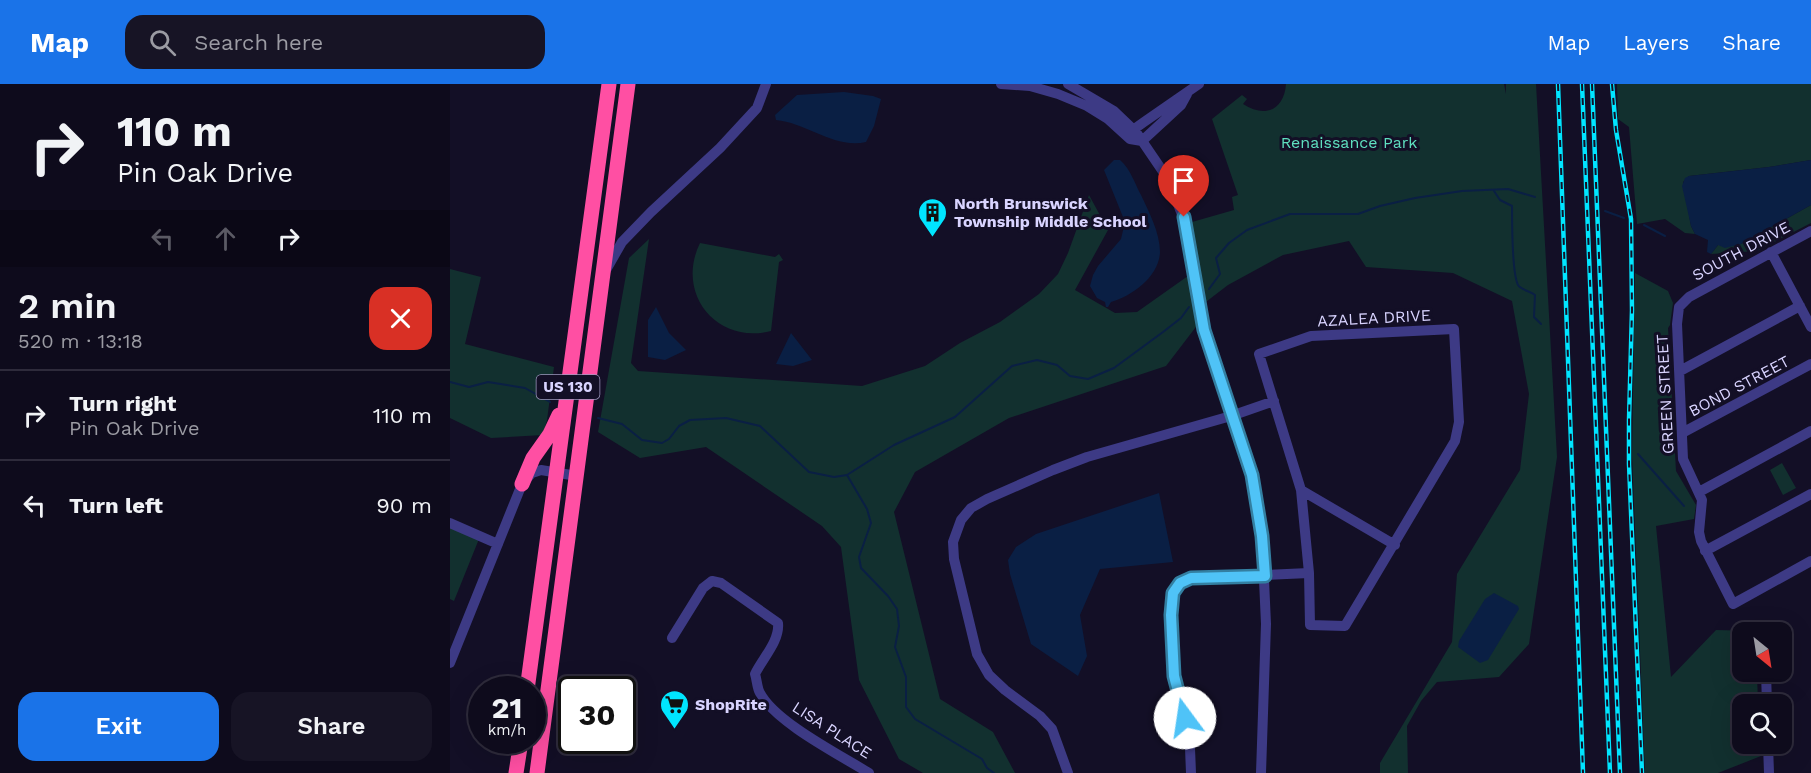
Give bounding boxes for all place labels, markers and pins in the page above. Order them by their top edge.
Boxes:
pin [1158,155,1209,217]
place label: North Brunswick Township Middle School [954,194,1147,231]
building icon: North Brunswick Township Middle School [917,196,949,238]
supermarket icon: ShopRite [658,688,690,730]
place label: ShopRite [695,695,767,714]

